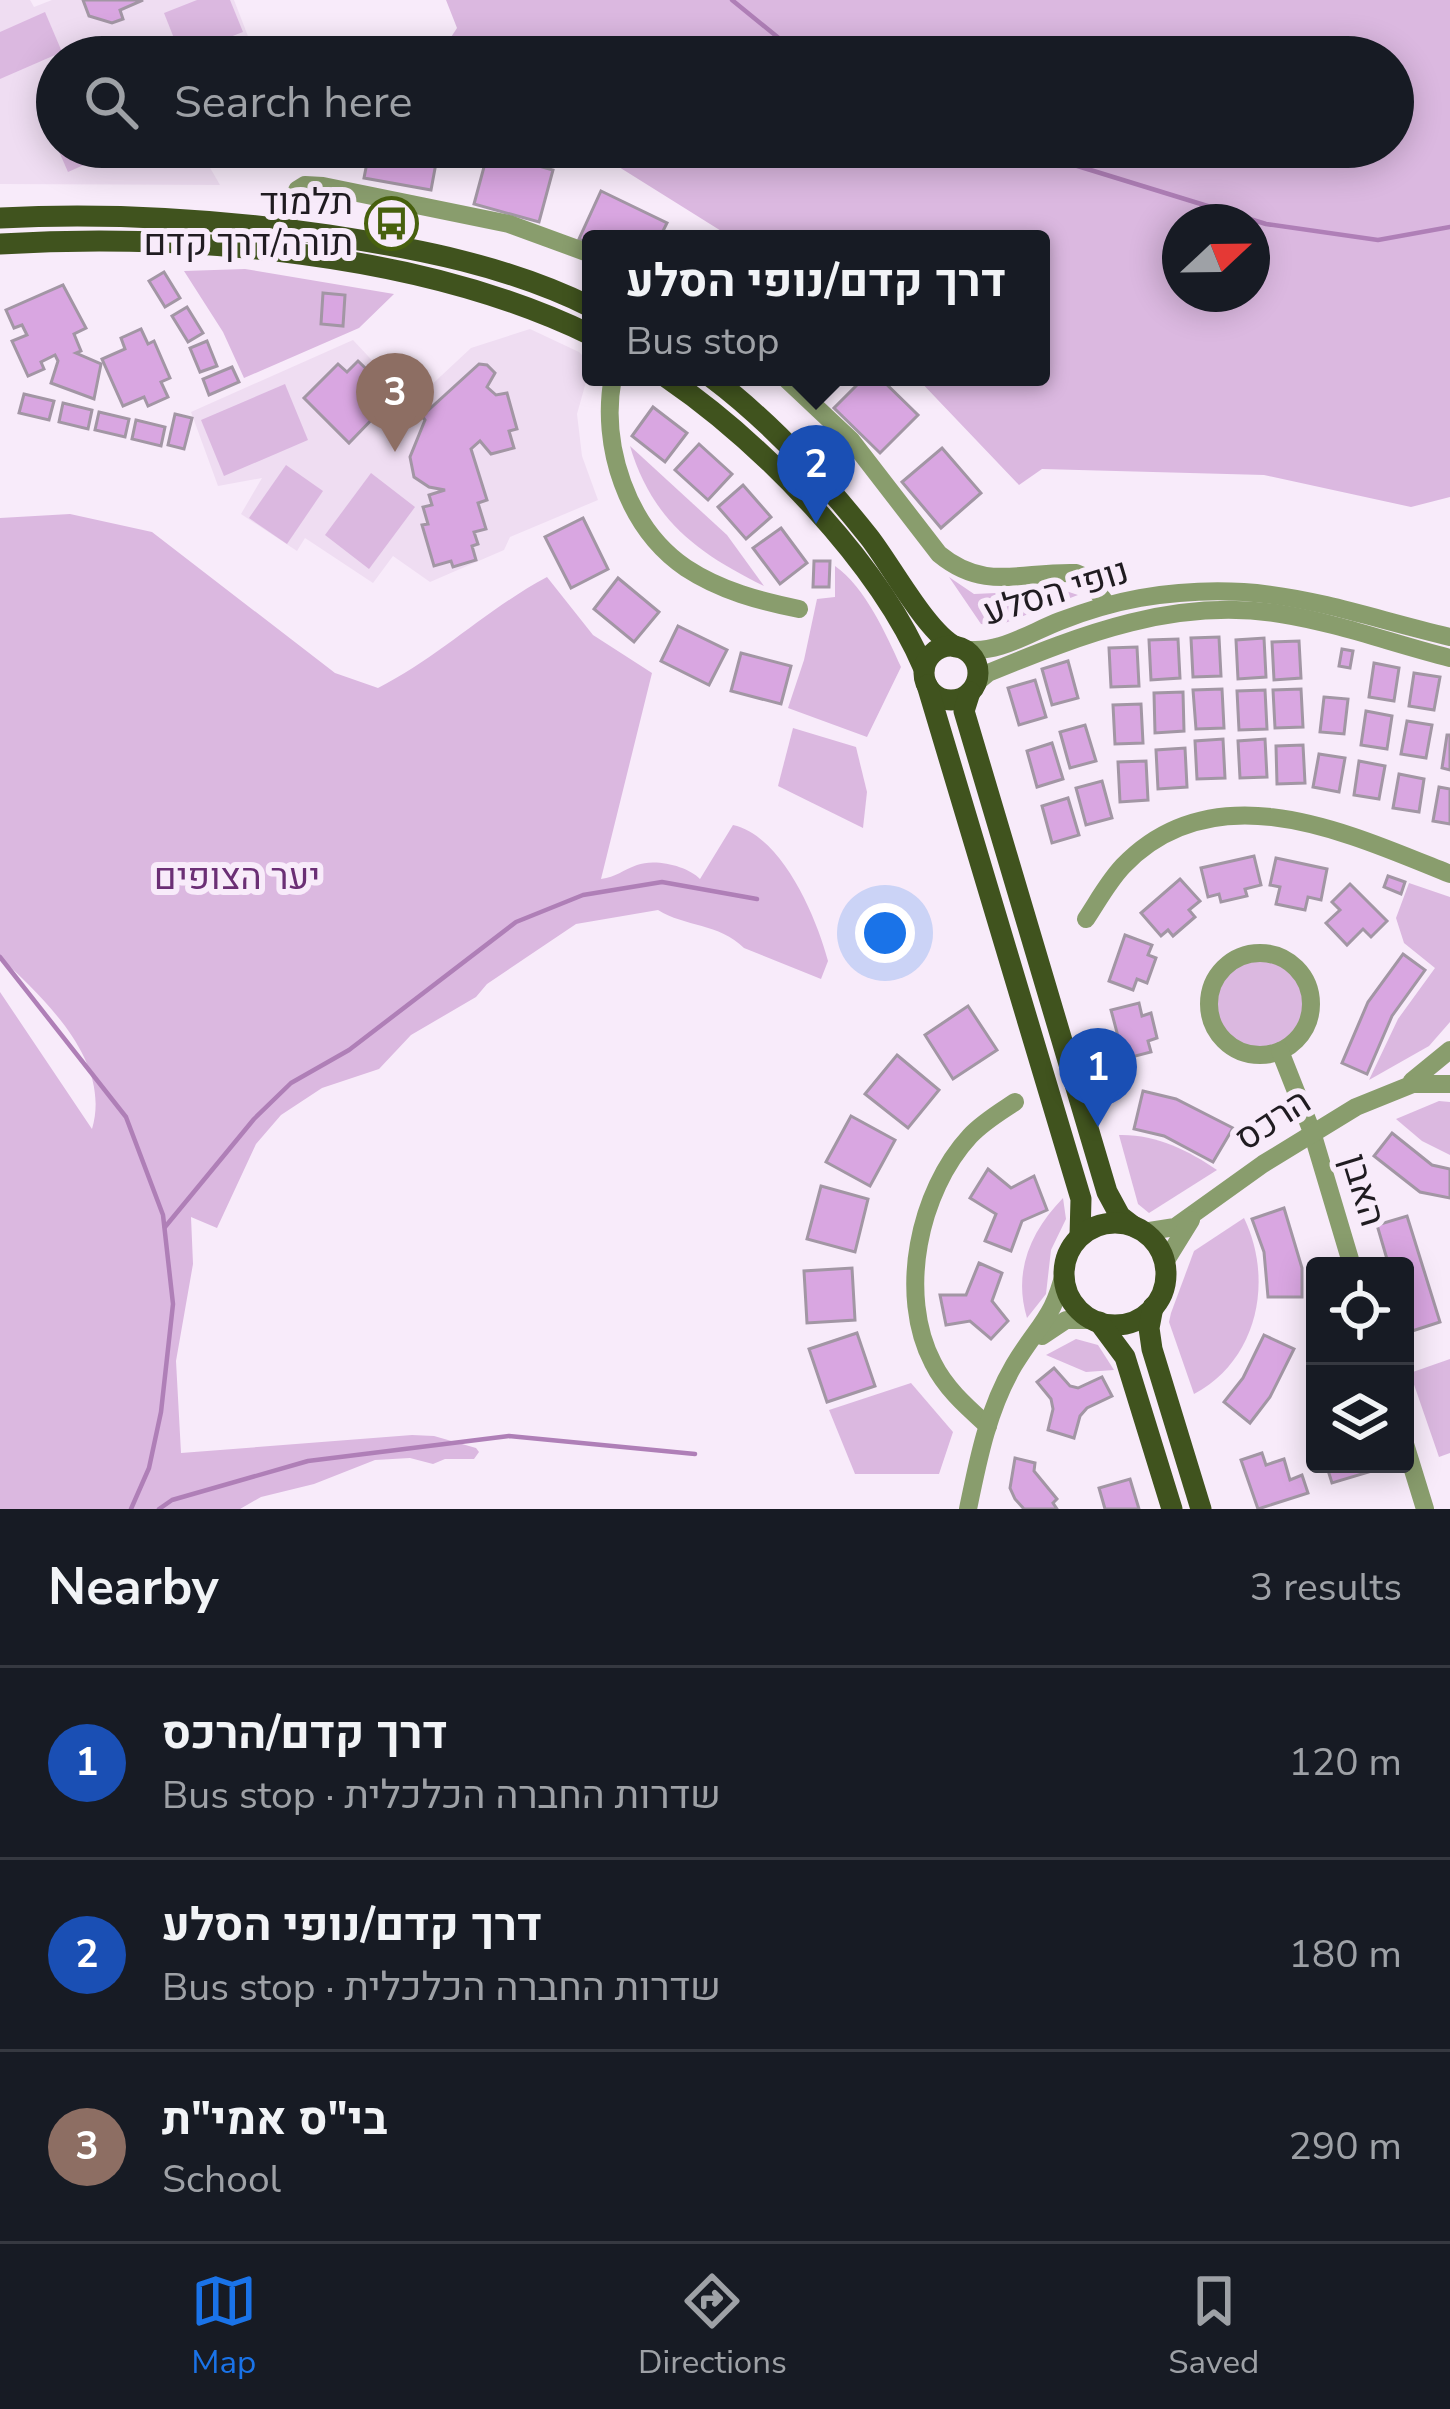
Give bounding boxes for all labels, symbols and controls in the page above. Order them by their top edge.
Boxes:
search box [36,36,1414,168]
icon: search [78,69,144,135]
text: Search here [174,72,413,133]
place label: תלמוד תורה/דרך קדם [143,178,353,268]
bus stop icon: תלמוד תורה/דרך קדם [364,195,420,251]
north arrow [1162,204,1270,312]
popup [582,230,1050,386]
text: דרך קדם/נופי הסלע [626,251,1006,312]
text: Bus stop [626,315,779,368]
pin: 3 [356,353,434,452]
pin: 2 [777,425,855,524]
street label: נופי הסלע [977,547,1135,637]
park label: יער הצופים [154,853,320,902]
your location [855,903,915,963]
pin: 1 [1059,1028,1137,1127]
street label: הרכס [1226,1077,1320,1163]
street label: האבן [1329,1148,1397,1232]
map controls [1306,1257,1414,1473]
button: locate [1306,1257,1414,1365]
button: layers [1306,1365,1414,1473]
text: Nearby [48,1552,219,1622]
text: 3 results [1250,1561,1402,1614]
text: דרך קדם/הרכס [162,1703,448,1764]
text: 1 [75,1736,99,1789]
text: 120 m [1288,1736,1402,1789]
text: Bus stop · שדרות החברה הכלכלית [162,1769,721,1822]
text: דרך קדם/נופי הסלע [162,1895,542,1956]
text: 2 [75,1928,99,1981]
text: 180 m [1288,1928,1402,1981]
text: Bus stop · שדרות החברה הכלכלית [162,1961,721,2014]
text: בי"ס אמי"ת [162,2089,387,2150]
text: 3 [75,2120,99,2173]
text: 290 m [1288,2120,1402,2173]
text: School [162,2153,281,2206]
tab: Map [191,2268,257,2385]
tab: Directions [638,2268,787,2385]
tab: Saved [1168,2268,1259,2385]

